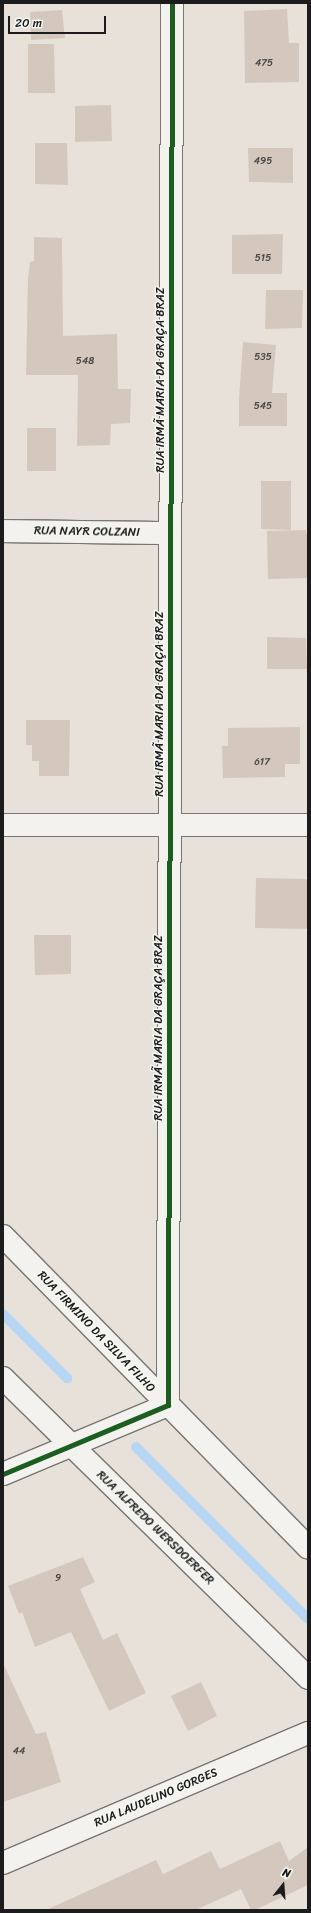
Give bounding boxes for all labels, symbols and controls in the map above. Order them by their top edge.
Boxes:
scale bar [10,8,108,34]
text: 20 m [15,12,42,34]
house number: 475 [255,58,273,70]
house number: 495 [254,156,272,168]
house number: 515 [255,253,271,265]
street label: RUA IRMÃ MARIA DA GRAÇA BRAZ [154,286,168,474]
house number: 535 [254,352,272,364]
house number: 548 [76,356,94,368]
house number: 545 [254,401,272,413]
street label: RUA NAYR COLZANI [34,524,140,540]
street label: RUA IRMÃ MARIA DA GRAÇA BRAZ [153,610,167,798]
house number: 617 [254,757,270,769]
street label: RUA IRMÃ MARIA DA GRAÇA BRAZ [152,934,166,1122]
street label: RUA FIRMINO DA SILVA FILHO [34,1268,158,1396]
street label: RUA ALFREDO WERSDOERFER [94,1469,216,1587]
house number: 9 [55,1573,61,1585]
house number: 44 [13,1746,25,1758]
street label: RUA LAUDELINO GORGES [91,1765,221,1831]
text: N [280,1863,293,1883]
north arrow [263,1865,303,1905]

